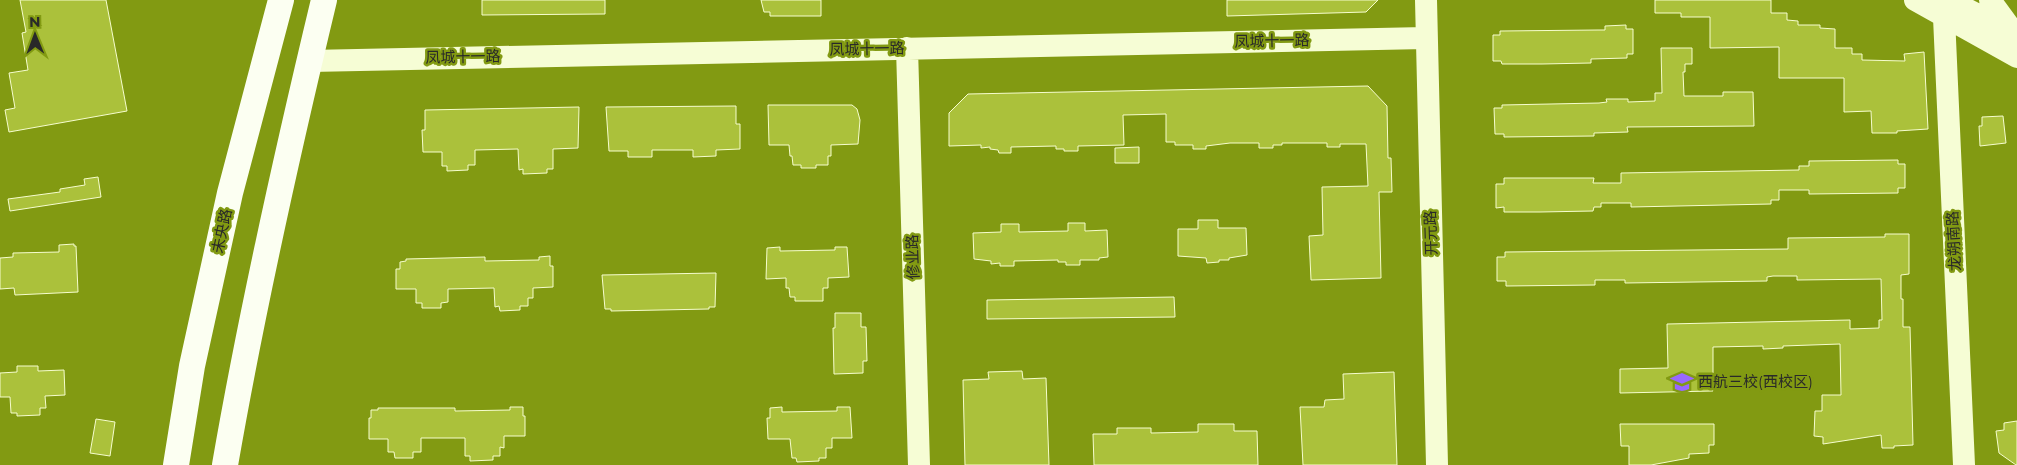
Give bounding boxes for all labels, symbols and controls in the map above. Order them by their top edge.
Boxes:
north arrow [10,10,60,60]
text: N [29,13,41,31]
street label: 凤城十一路 [1234,30,1310,51]
street label: 凤城十一路 [829,38,905,59]
street label: 凤城十一路 [425,46,501,67]
street label: 未央路 [208,207,235,255]
street label: 开元路 [1420,210,1441,256]
street label: 龙朔南路 [1942,211,1965,271]
street label: 修业路 [902,234,923,280]
school or university icon: 西航三校(西校区) [1669,369,1695,395]
place label: 西航三校(西校区) [1698,372,1813,391]

